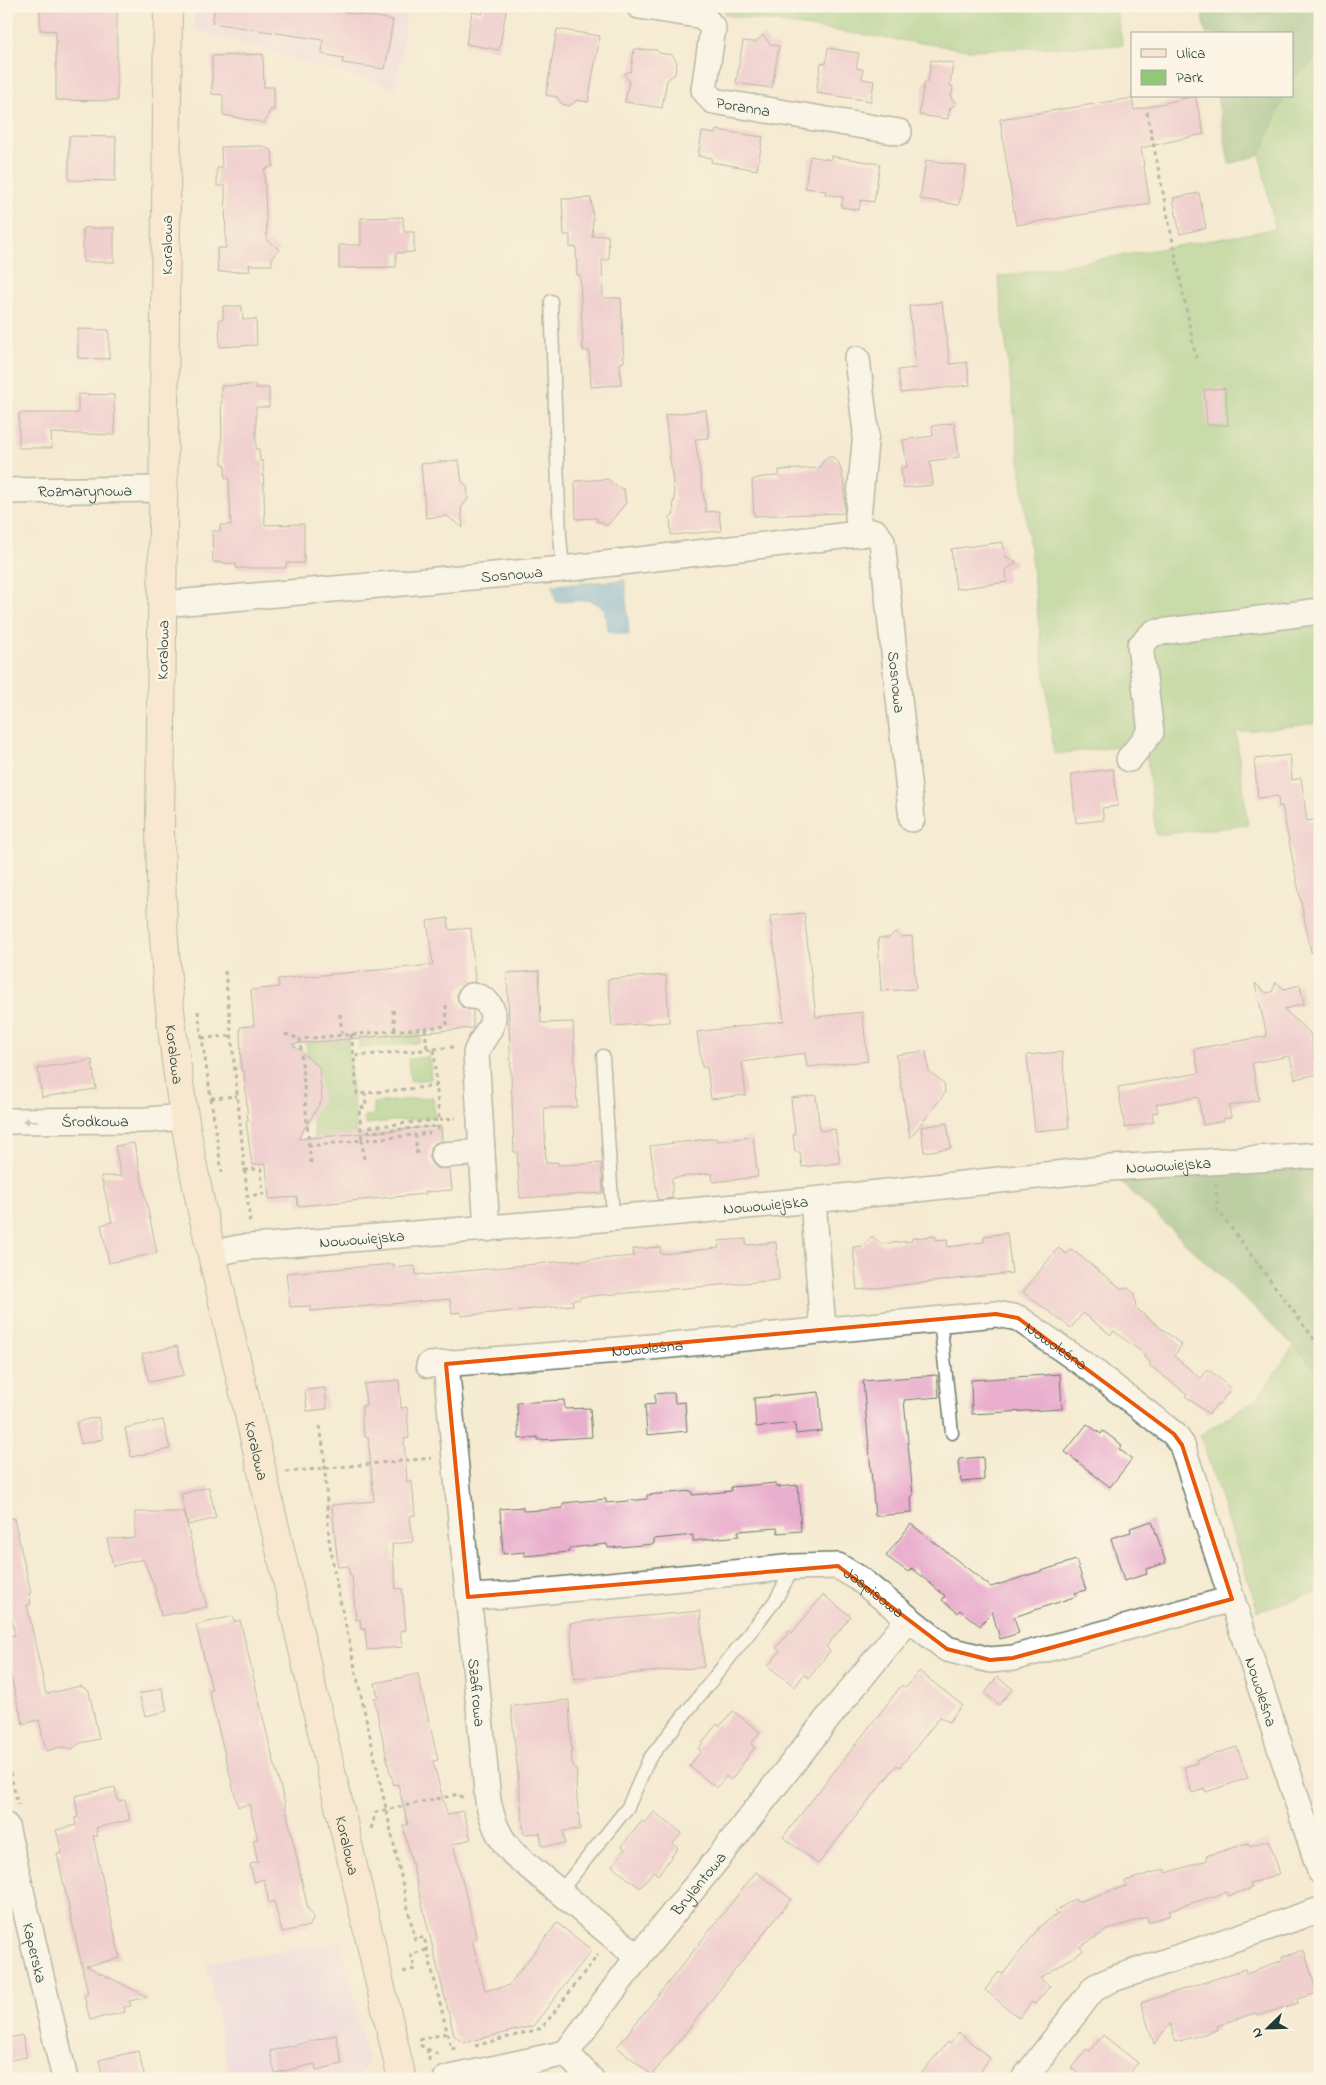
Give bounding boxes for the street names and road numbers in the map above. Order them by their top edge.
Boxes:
street label: Poranna [714,92,772,124]
street label: Koralowa [156,215,180,275]
street label: Rozmarynowa [38,479,132,505]
street label: Sosnowa [480,561,544,590]
street label: Koralowa [151,620,177,680]
street label: Sosnowa [880,650,910,714]
street label: Koralowa [158,1023,189,1086]
street label: Środkowa [61,1110,129,1135]
street label: Nowowiejska [1125,1152,1212,1181]
street label: Nowowiejska [722,1190,809,1222]
street label: Nowowiejska [319,1225,406,1255]
street label: Nowoleśna [1019,1316,1092,1377]
street label: Nowoleśna [611,1334,684,1365]
street label: Koralowa [237,1419,274,1483]
street label: Jaspisowa [838,1562,909,1625]
street label: Nowoleśna [1238,1654,1282,1730]
street label: Szafirowa [460,1657,491,1728]
street label: Koralowa [328,1814,365,1878]
street label: Brylantowa [665,1847,733,1922]
street label: Kaperska [15,1921,52,1986]

